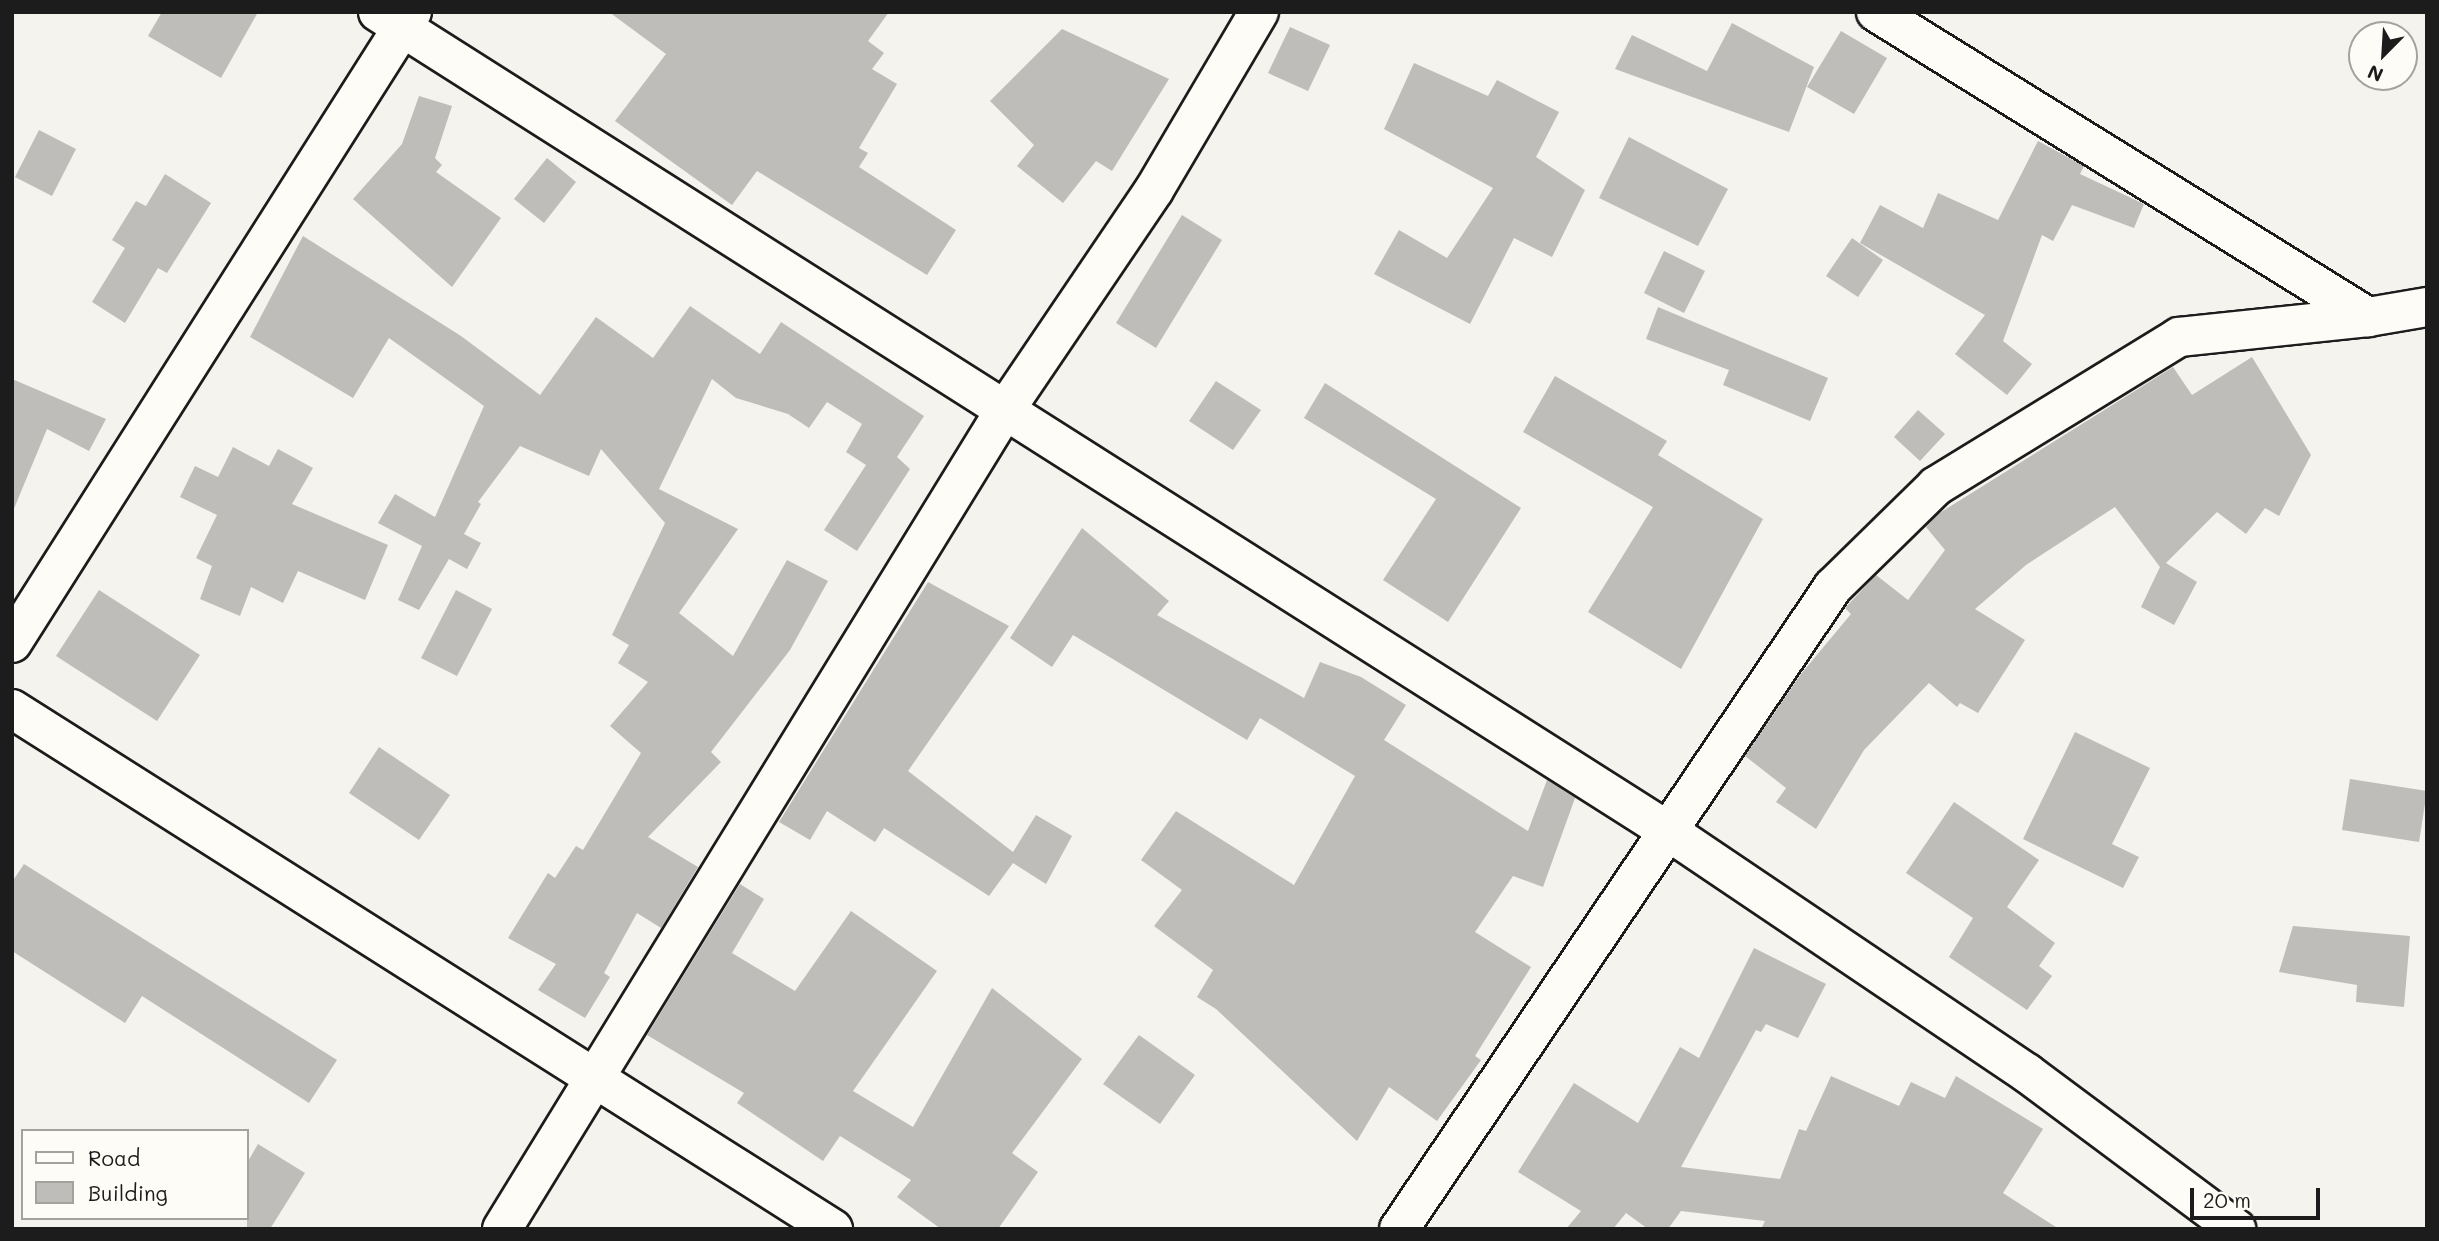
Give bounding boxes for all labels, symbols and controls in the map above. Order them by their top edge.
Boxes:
north arrow [2348,21,2418,91]
text: N [2363,59,2387,88]
legend [21,1129,248,1220]
text: Road [88,1144,140,1171]
scale bar [2194,1174,2324,1218]
text: Building [88,1179,168,1206]
text: 20 m [2203,1186,2251,1213]

